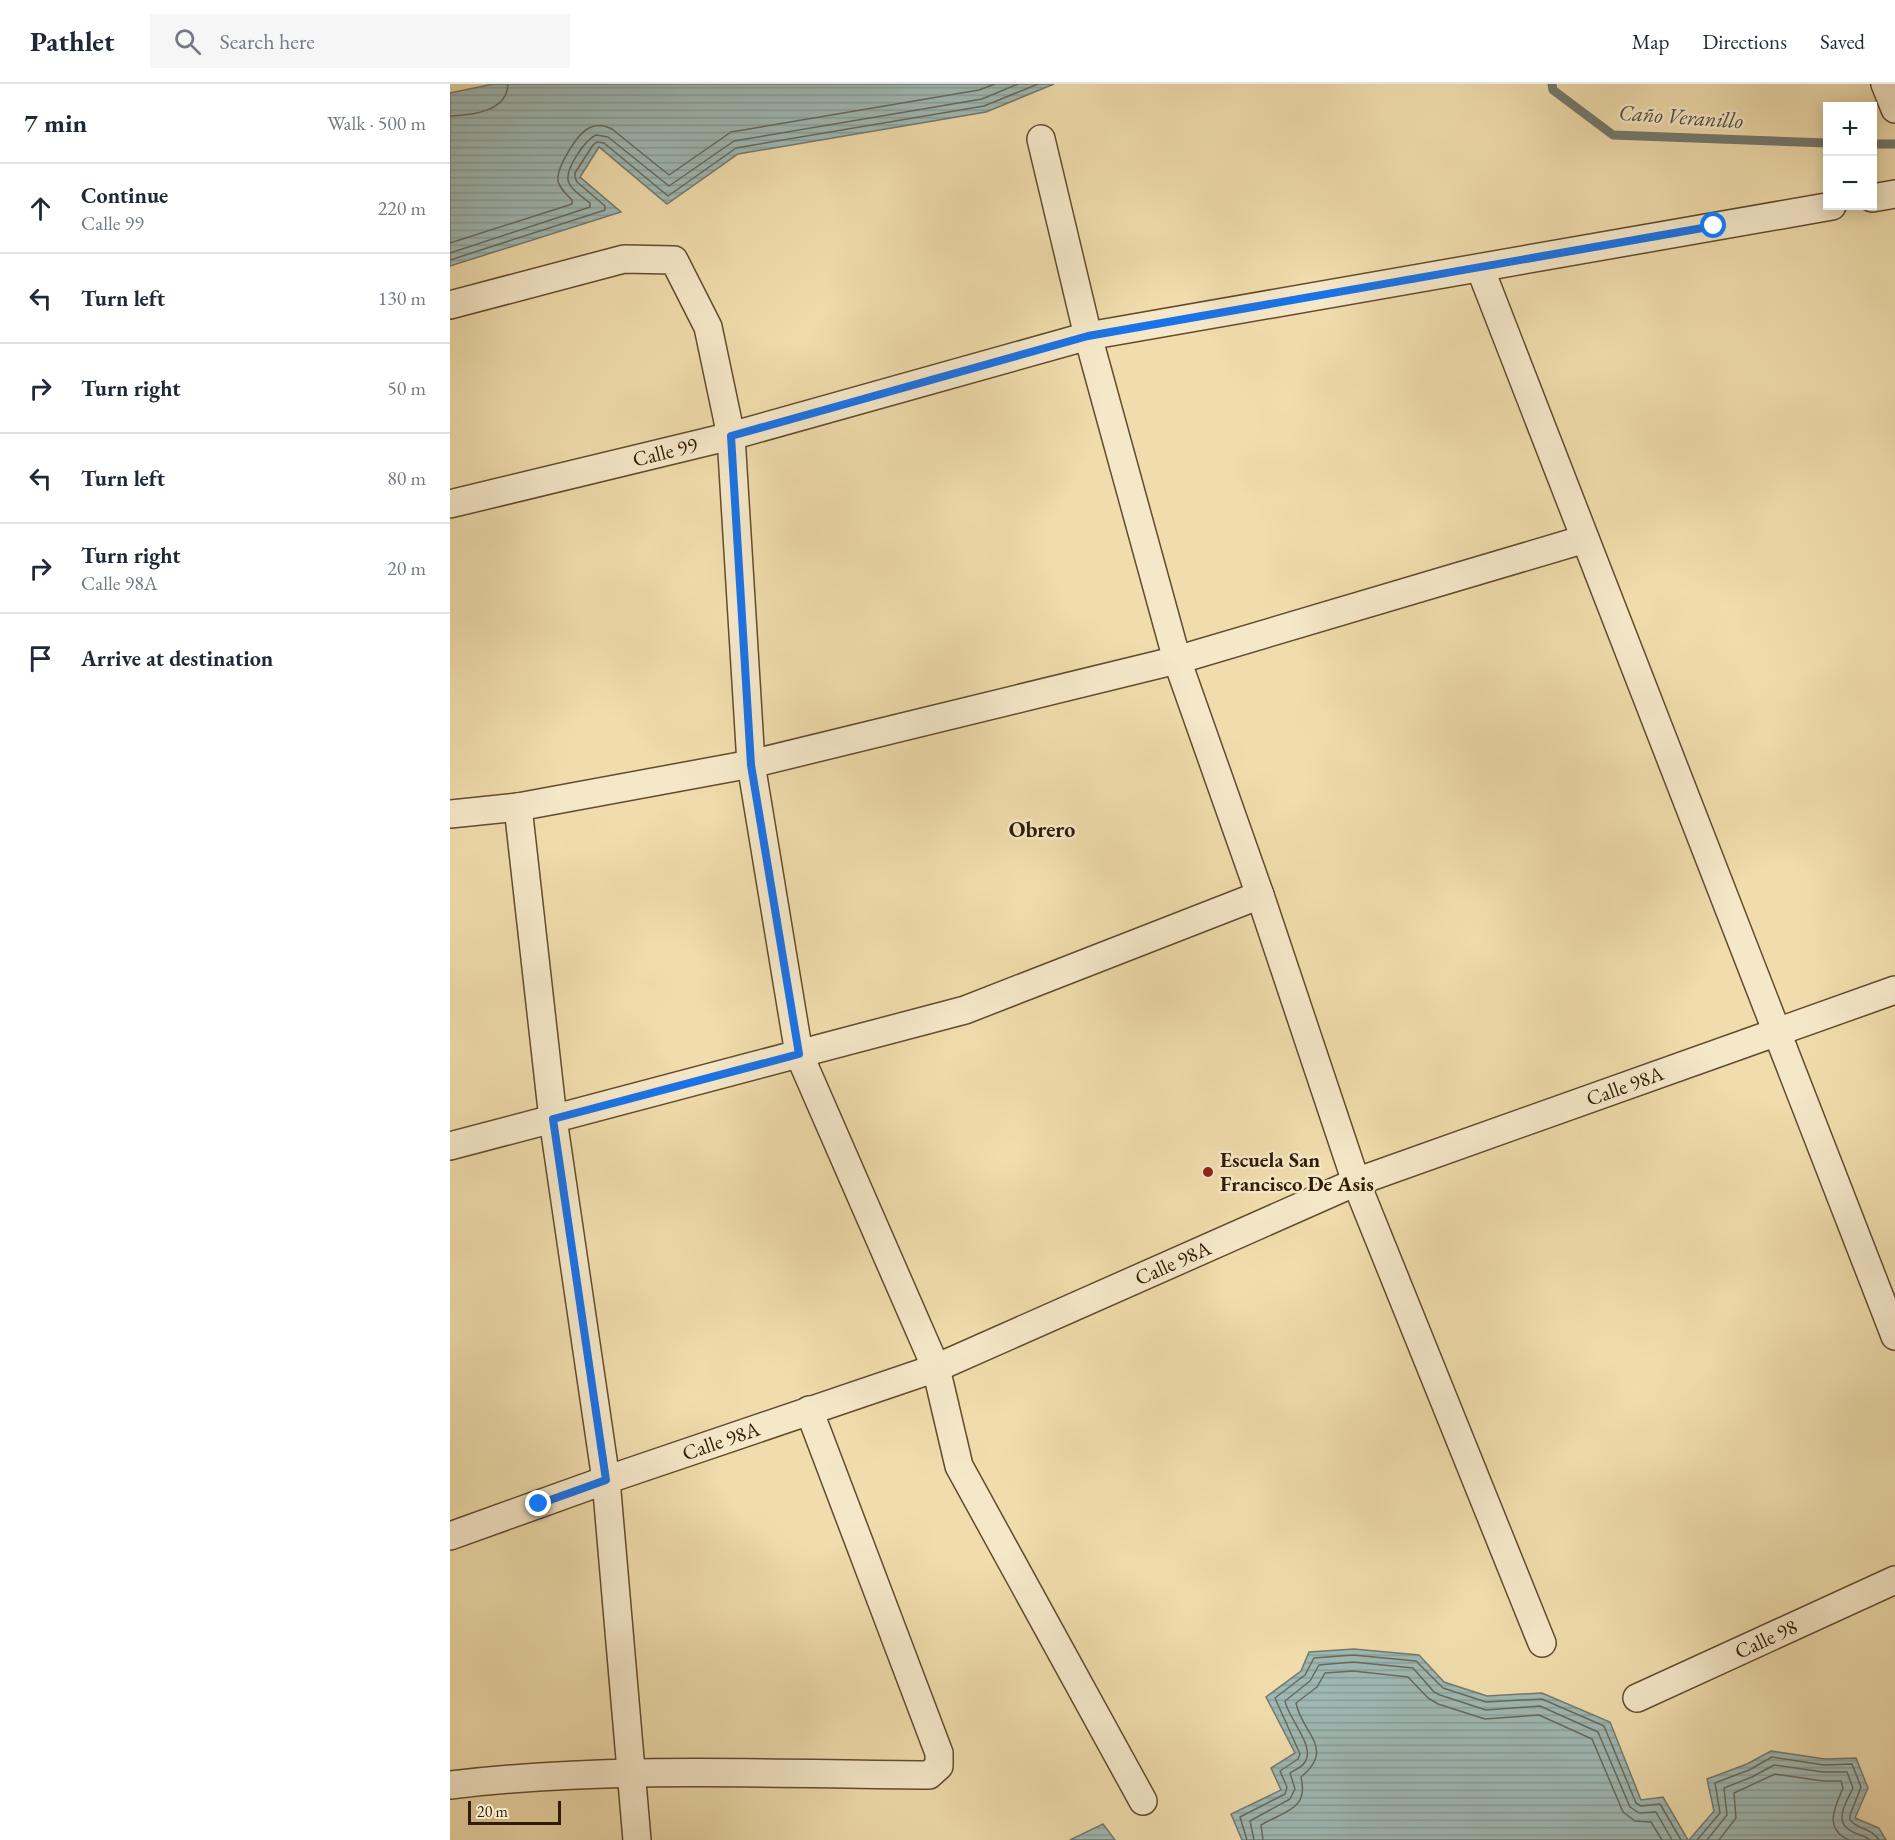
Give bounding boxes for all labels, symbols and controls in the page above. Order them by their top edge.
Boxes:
search box [150,14,570,68]
text: Pathlet [30,23,114,59]
icon: search [171,25,204,58]
text: Search here [219,27,315,56]
text: Map [1632,28,1669,55]
text: Directions [1702,28,1787,55]
text: Saved [1820,28,1865,55]
water label: Caño Veranillo [1618,98,1744,135]
map controls [1823,102,1877,210]
button: + [1823,102,1877,156]
text: 7 min [24,106,87,140]
text: Walk · 500 m [327,110,426,136]
button: − [1823,156,1877,210]
text: Continue [81,181,168,210]
icon: ahead [24,192,57,225]
text: 220 m [378,195,426,221]
text: Calle 99 [81,210,144,236]
route start [1700,212,1726,238]
icon: left [24,282,57,315]
text: Turn left [81,284,165,313]
text: 130 m [378,285,426,311]
icon: right [24,372,57,405]
text: Turn right [81,374,180,403]
text: 50 m [387,375,426,401]
street label: Calle 99 [630,430,700,473]
icon: left [24,462,57,495]
text: Turn left [81,464,165,493]
text: 80 m [387,465,426,491]
text: Turn right [81,541,180,570]
icon: right [24,552,57,585]
text: 20 m [387,555,426,581]
text: Calle 98A [81,570,158,596]
icon: arrive [24,642,57,675]
text: Arrive at destination [81,644,273,673]
district label: Obrero [1009,815,1075,844]
street label: Calle 98A [1582,1059,1668,1112]
place label: Escuela San Francisco De Asis [1220,1146,1374,1197]
marker: Escuela San Francisco De Asis [1201,1165,1215,1179]
street label: Calle 98A [1131,1234,1215,1291]
street label: Calle 98A [678,1415,764,1466]
route end [525,1490,551,1516]
street label: Calle 98 [1730,1612,1801,1665]
scale bar [468,1798,561,1826]
text: 20 m [477,1801,508,1822]

